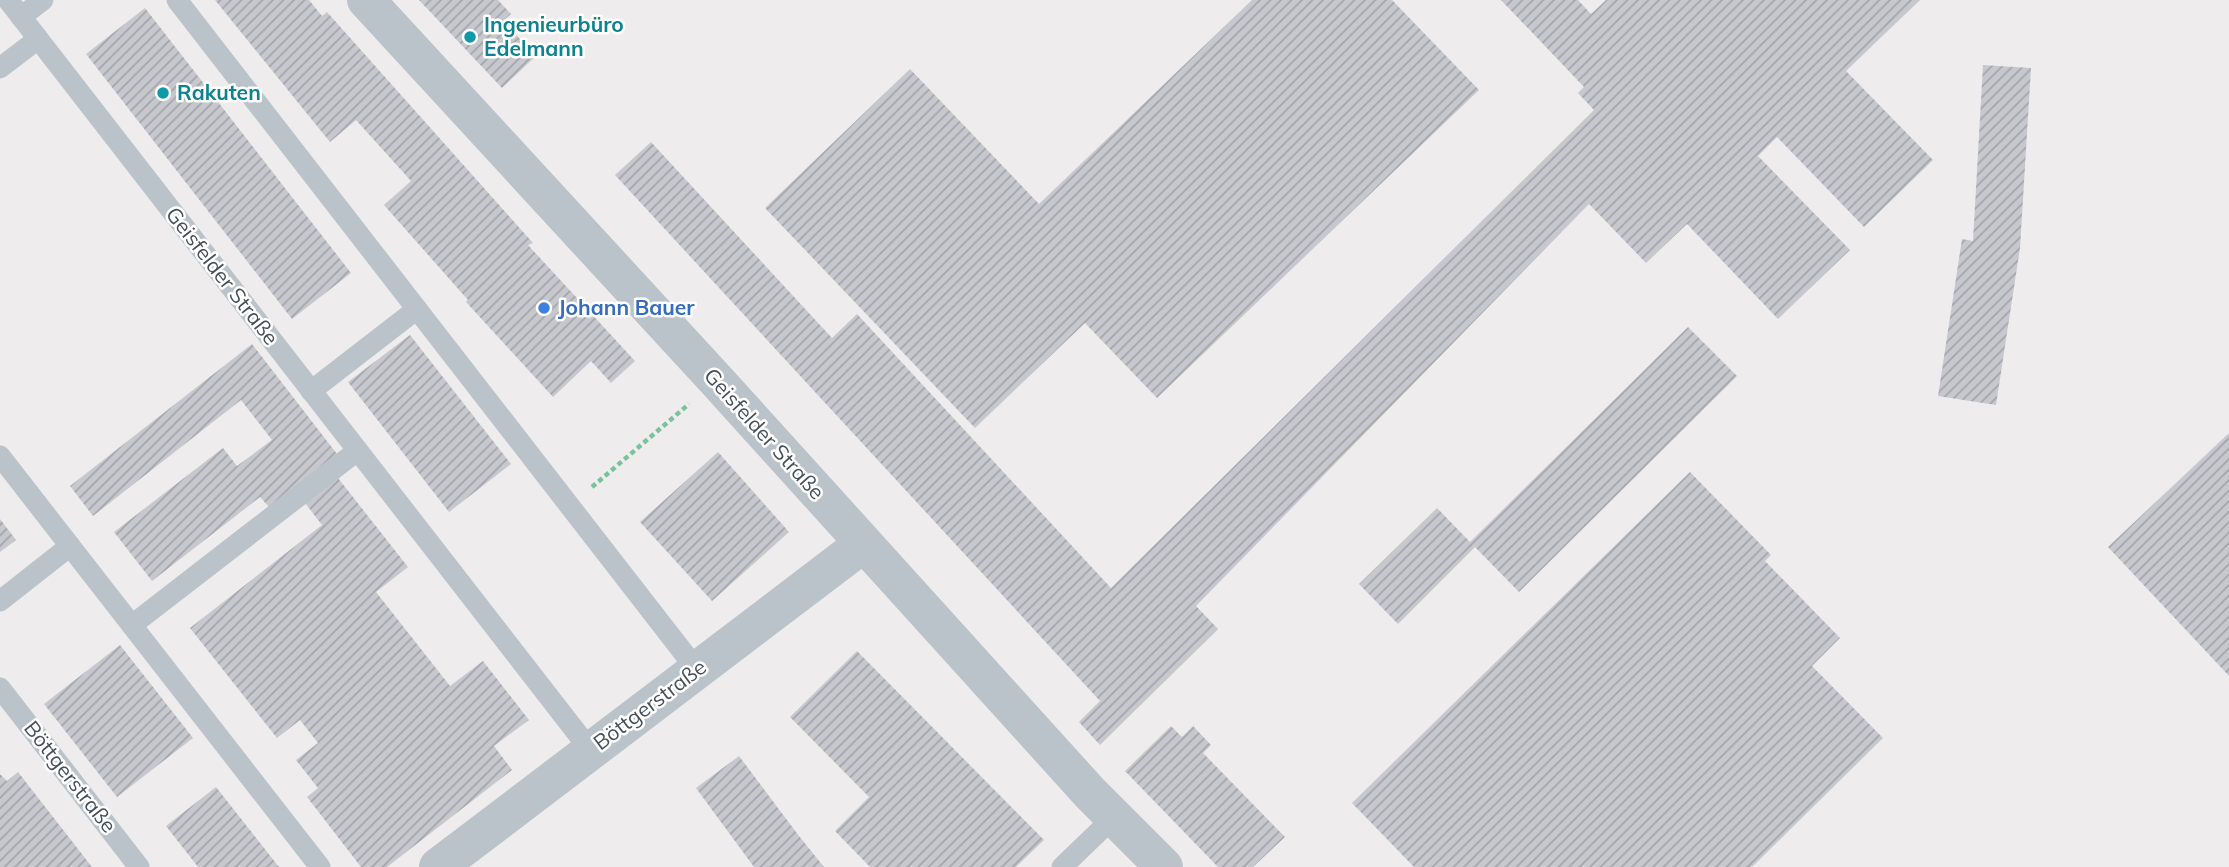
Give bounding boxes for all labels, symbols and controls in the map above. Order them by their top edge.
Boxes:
place label: Ingenieurbüro Edelmann [484,11,624,61]
marker: Ingenieurbüro Edelmann [462,29,478,45]
place label: Rakuten [177,79,261,105]
marker: Rakuten [155,85,171,101]
street label: Geisfelder Straße [161,201,285,350]
place label: Johann Bauer [558,294,695,320]
marker: Johann Bauer [536,300,552,316]
street label: Geisfelder Straße [699,362,831,504]
street label: Böttgerstraße [588,653,711,755]
street label: Böttgerstraße [19,715,122,837]

